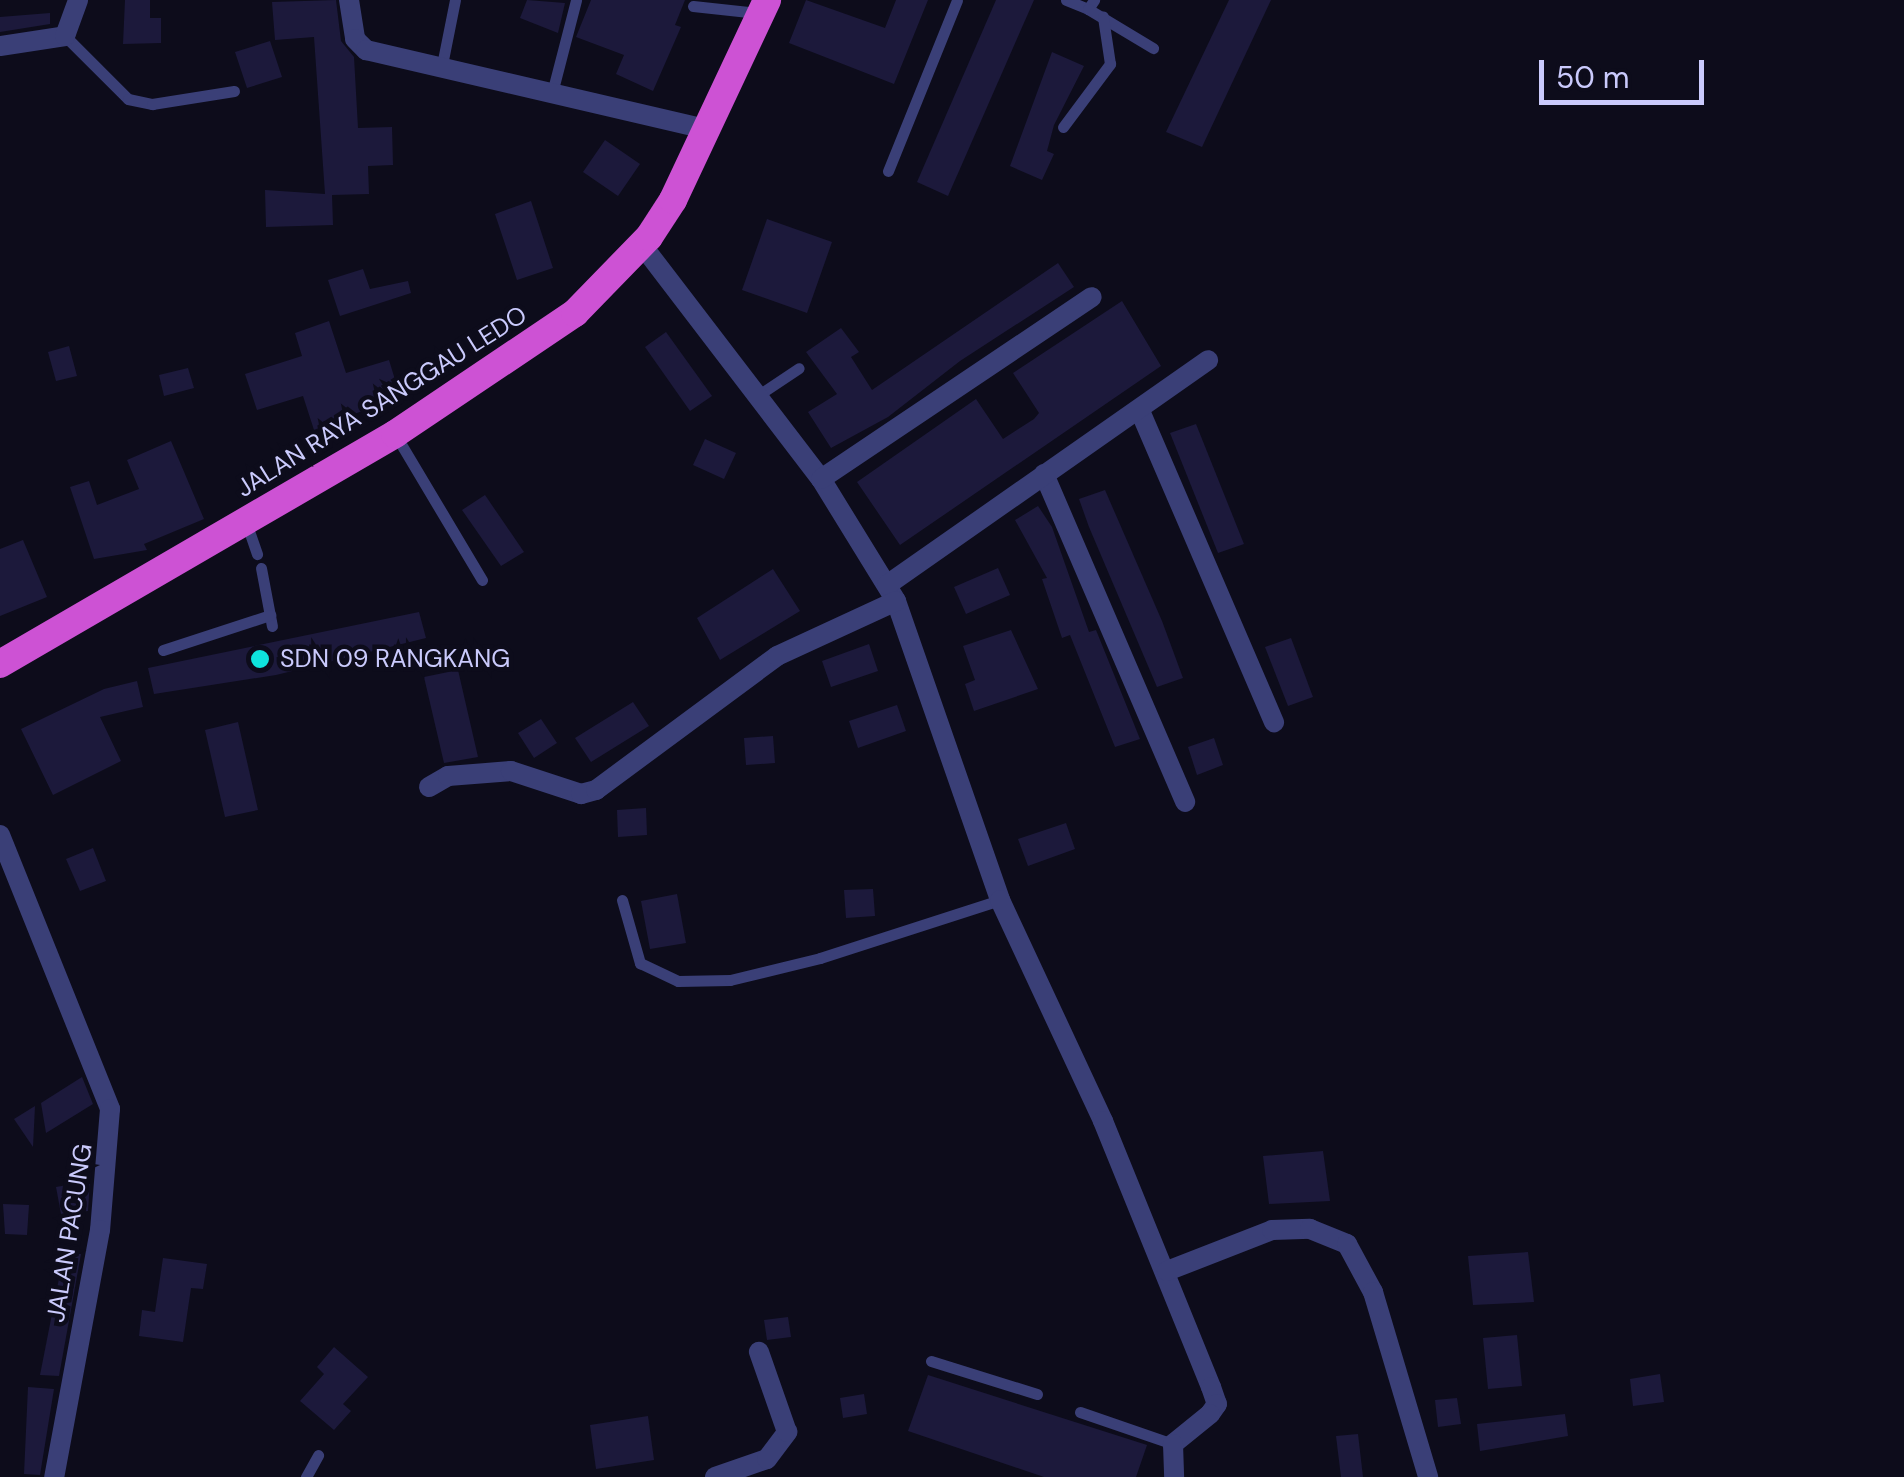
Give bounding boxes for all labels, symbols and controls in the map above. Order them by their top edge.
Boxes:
scale bar [1544,40,1709,102]
text: 50 m [1556,58,1630,97]
street label: JALAN RAYA SANGGAU LEDO [231,300,533,504]
place label: SDN 09 RANGKANG [280,644,510,674]
marker: SDN 09 RANGKANG [249,648,271,670]
street label: JALAN PACUNG [41,1142,99,1324]

